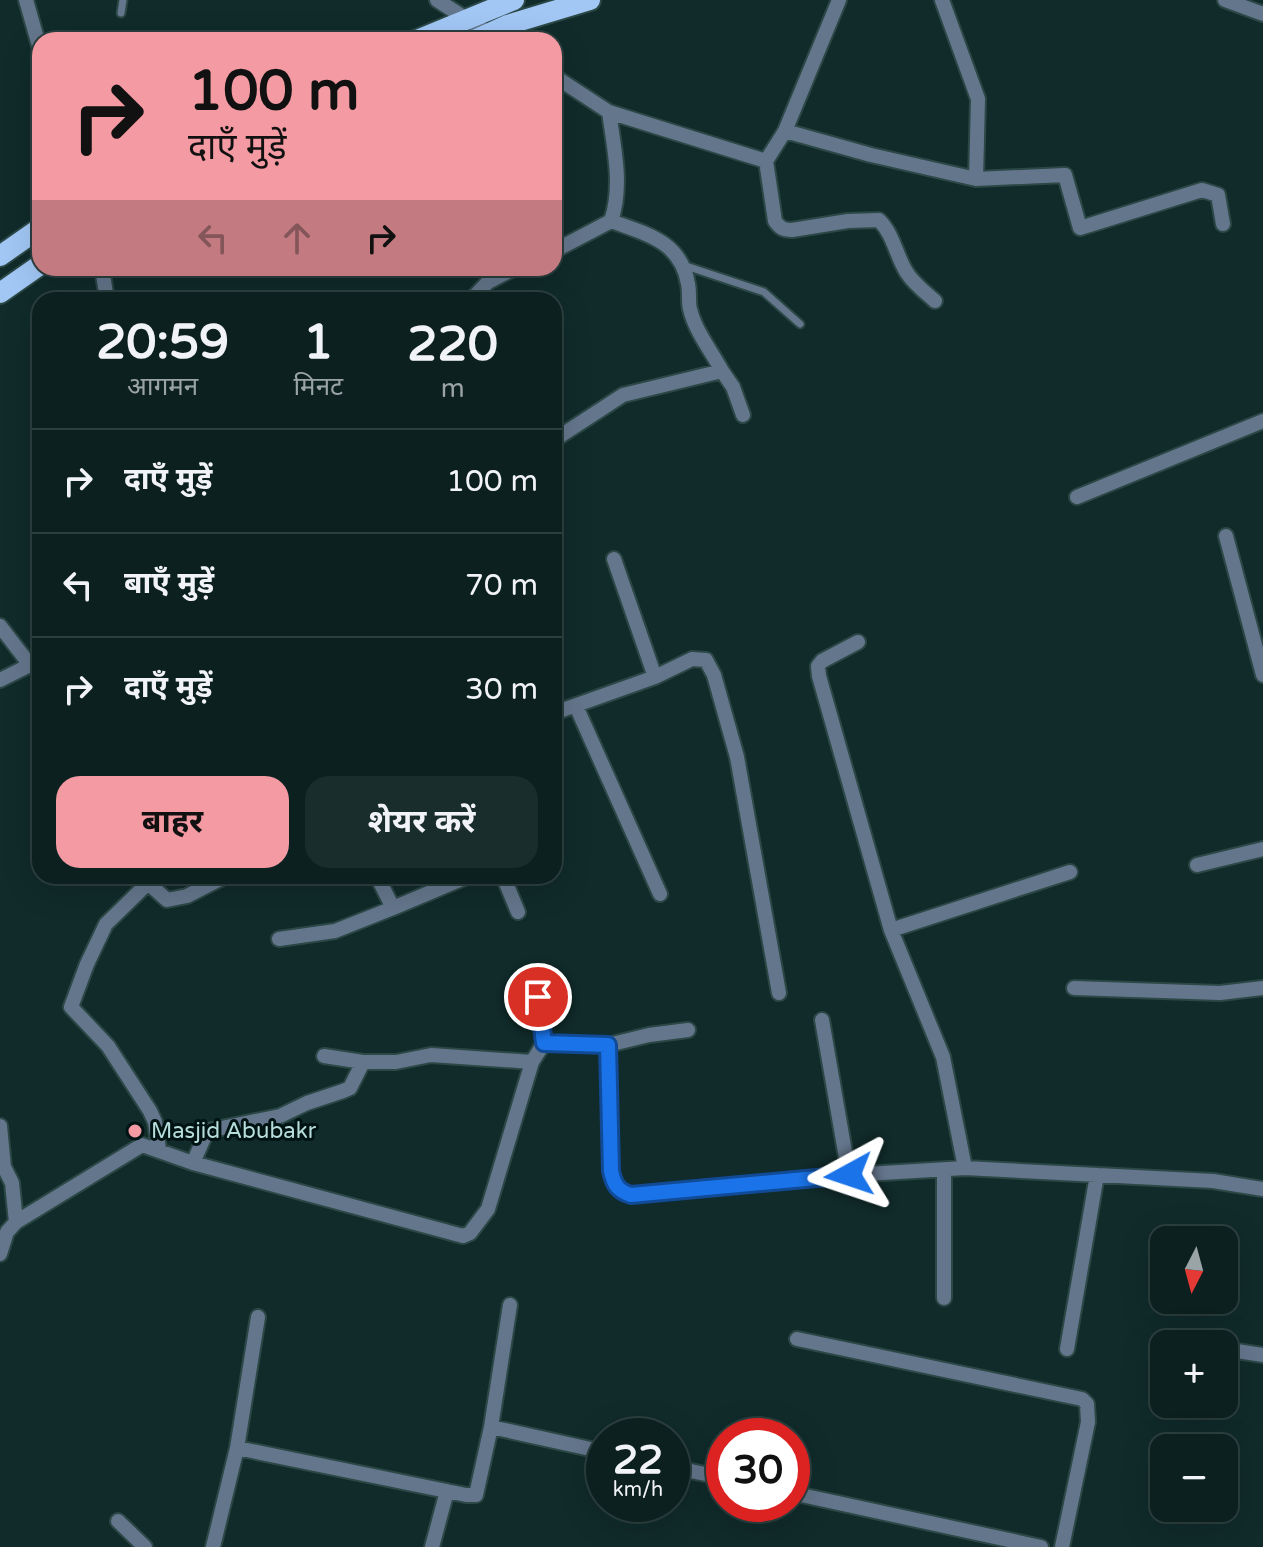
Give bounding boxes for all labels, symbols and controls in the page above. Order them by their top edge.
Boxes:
text: 100 m [188,58,359,125]
icon: right [56,64,160,168]
text: दाएँ मुड़ें [188,126,287,169]
icon: left [191,216,235,260]
icon: ahead [275,216,319,260]
icon: right [359,216,403,260]
text: 20:59 [96,314,229,372]
text: 1 [303,314,333,372]
text: 220 [407,316,498,374]
text: आगमन [127,371,198,402]
text: मिनट [293,371,343,402]
text: m [441,373,465,404]
icon: right [56,459,100,503]
text: दाएँ मुड़ें [124,461,212,498]
text: 100 m [446,463,538,500]
icon: left [56,563,100,607]
text: बाएँ मुड़ें [124,565,214,602]
text: 70 m [465,567,538,604]
icon: right [56,667,100,711]
text: दाएँ मुड़ें [124,669,212,706]
text: 30 m [465,671,538,708]
button: बाहर [56,776,289,868]
button: शेयर करें [305,776,538,868]
pin [504,963,572,1031]
icon: arrive [516,975,560,1019]
place label: Masjid Abubakr [151,1118,317,1144]
marker: Masjid Abubakr [126,1122,144,1140]
position arrow [807,1133,891,1217]
north arrow [1150,1226,1238,1314]
map controls [1150,1226,1238,1522]
button: + [1150,1330,1238,1418]
speed limit sign: 30 [706,1418,810,1522]
button: − [1150,1434,1238,1522]
text: 22 [613,1436,663,1484]
text: km/h [613,1478,663,1502]

